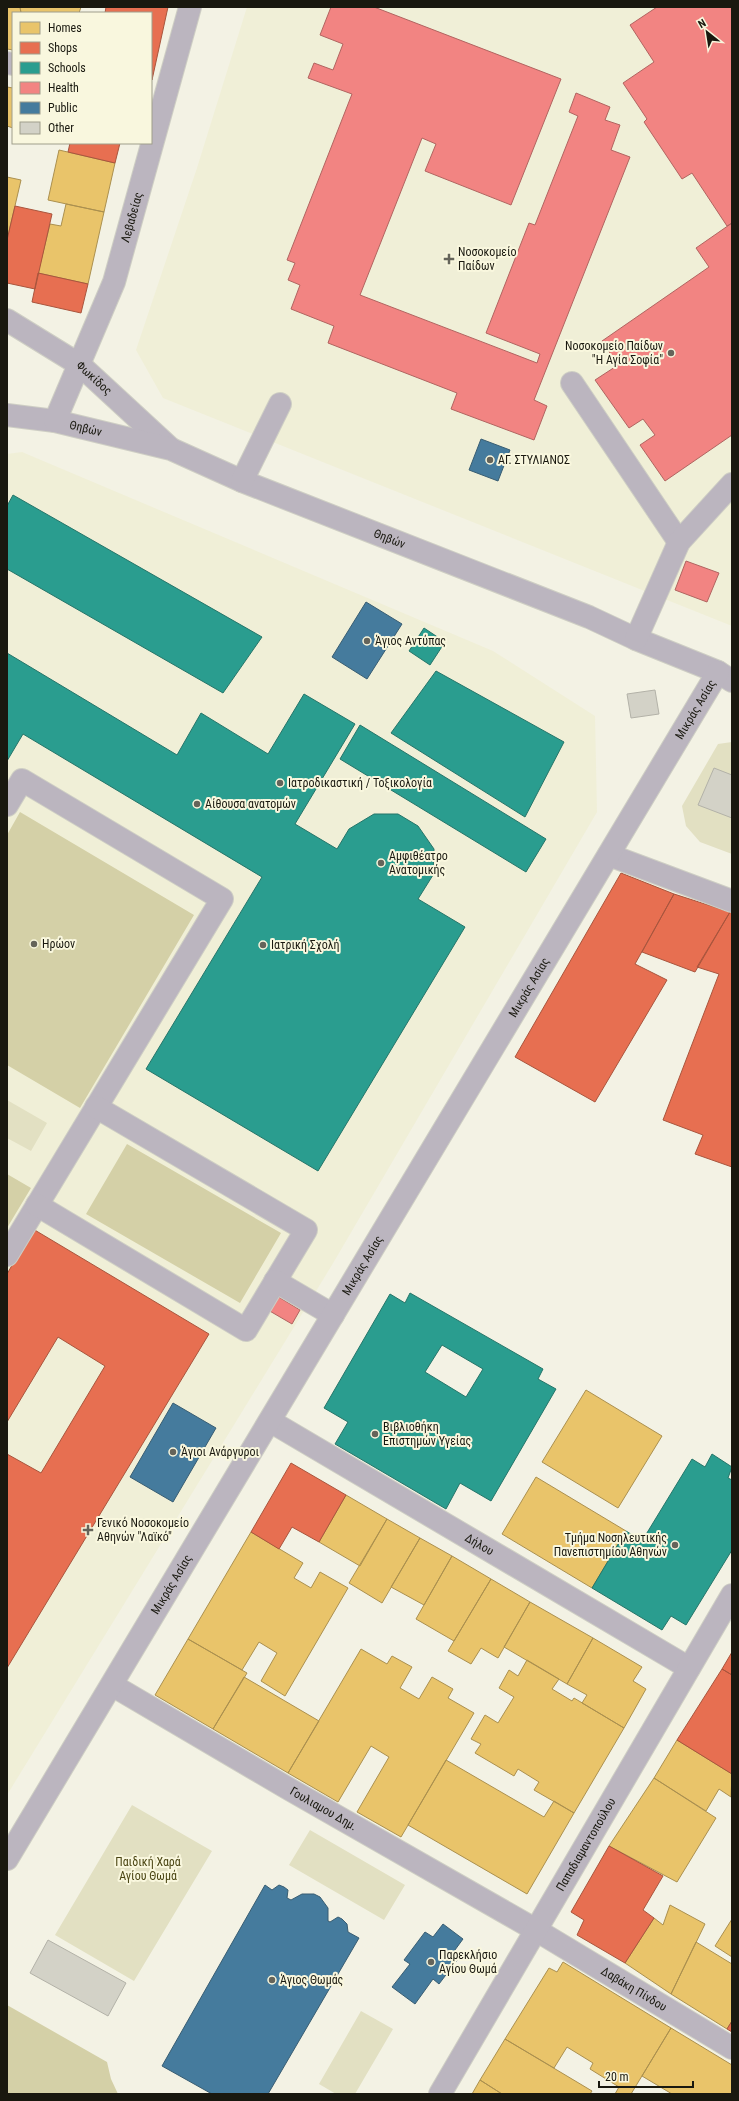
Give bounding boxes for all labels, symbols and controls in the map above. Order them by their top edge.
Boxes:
legend [12,12,152,144]
north arrow [687,12,727,52]
text: N [696,16,709,31]
text: Homes [48,21,82,35]
text: Shops [48,41,77,55]
text: Schools [48,61,86,75]
text: Health [48,81,79,95]
text: Public [48,101,78,115]
text: Other [48,121,74,135]
street label: Λεβαδείας [118,190,146,244]
place label: Νοσοκομείο Παίδων [458,245,517,273]
marker: Νοσοκομείο Παίδων [443,253,455,265]
place label: Νοσοκομείο Παίδων "Η Αγία Σοφία" [565,339,663,367]
marker: Νοσοκομείο Παίδων "Η Αγία Σοφία" [666,348,676,358]
street label: Φωκίδος [74,358,115,398]
street label: Θηβών [68,418,103,439]
place label: ΑΓ. ΣΤΥΛΙΑΝΟΣ [498,453,570,467]
marker: ΑΓ. ΣΤΥΛΙΑΝΟΣ [485,455,495,465]
street label: Θηβών [372,526,407,551]
place label: Άγιος Αντύπας [375,634,446,648]
marker: Άγιος Αντύπας [362,636,372,646]
street label: Μικράς Ασίας [672,677,719,742]
place label: Ιατροδικαστική / Τοξικολογία [288,776,432,791]
marker: Ιατροδικαστική / Τοξικολογία [275,778,285,788]
place label: Αίθουσα ανατομών [205,797,296,811]
marker: Αίθουσα ανατομών [192,799,202,809]
place label: Αμφιθέατρο Ανατομικής [389,849,448,877]
marker: Αμφιθέατρο Ανατομικής [376,858,386,868]
place label: Ηρώον [42,937,75,951]
place label: Ιατρική Σχολή [271,938,339,952]
marker: Ηρώον [29,939,39,949]
marker: Ιατρική Σχολή [258,940,268,950]
street label: Μικράς Ασίας [506,955,552,1020]
street label: Μικράς Ασίας [339,1233,386,1298]
place label: Βιβλιοθήκη Επιστημών Υγείας [383,1420,471,1448]
marker: Βιβλιοθήκη Επιστημών Υγείας [370,1429,380,1439]
place label: Άγιοι Ανάργυροι [181,1445,260,1459]
marker: Άγιοι Ανάργυροι [168,1447,178,1457]
place label: Γενικό Νοσοκομείο Αθηνών "Λαϊκό" [97,1516,189,1544]
marker: Γενικό Νοσοκομείο Αθηνών "Λαϊκό" [82,1524,94,1536]
street label: Δήλου [462,1530,496,1558]
place label: Τμήμα Νοσηλευτικής Πανεπιστημίου Αθηνών [554,1531,667,1559]
marker: Τμήμα Νοσηλευτικής Πανεπιστημίου Αθηνών [670,1540,680,1550]
street label: Μικράς Ασίας [148,1552,195,1617]
street label: Γουλιαμου Δημ. [287,1784,360,1833]
street label: Παπαδιαμαντοπούλου [553,1795,619,1894]
park label: Παιδική Χαρά Αγίου Θωμά [115,1855,181,1883]
place label: Παρεκλήσιο Αγίου Θωμά [439,1948,497,1976]
marker: Παρεκλήσιο Αγίου Θωμά [426,1957,436,1967]
street label: Δαβάκη Πίνδου [599,1964,669,2014]
place label: Άγιος Θωμάς [280,1973,344,1987]
marker: Άγιος Θωμάς [267,1975,277,1985]
scale bar [599,2063,693,2089]
text: 20 m [605,2070,629,2084]

